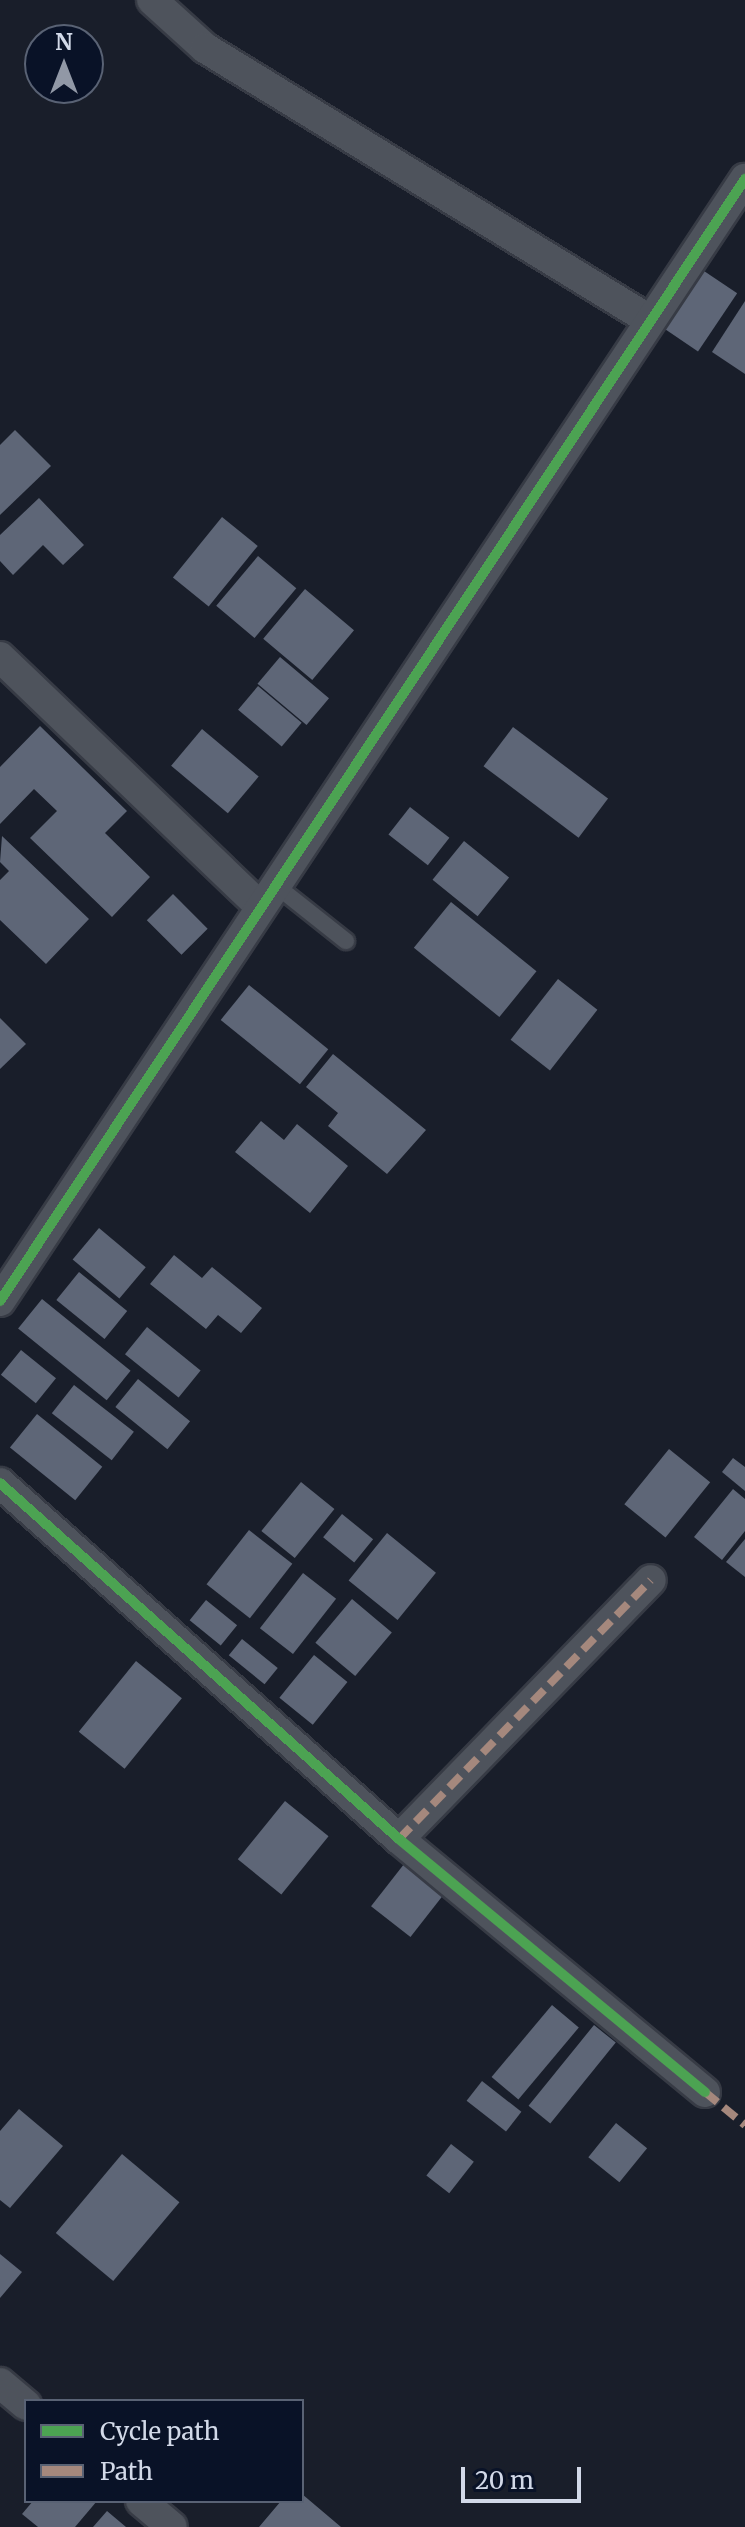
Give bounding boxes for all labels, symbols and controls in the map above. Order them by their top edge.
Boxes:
north arrow [24,24,104,104]
text: N [55,28,73,56]
legend [24,2399,304,2503]
text: Cycle path [100,2416,219,2447]
scale bar [465,2451,585,2501]
text: Path [100,2456,153,2487]
text: 20 m [475,2465,534,2496]

